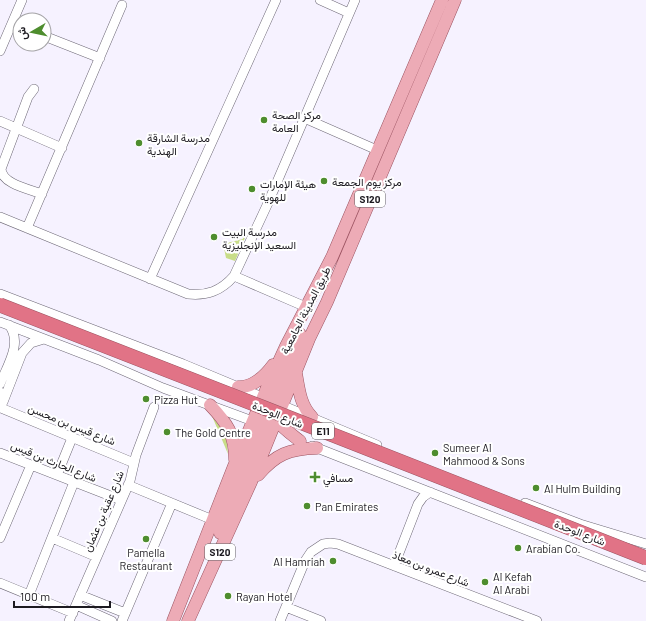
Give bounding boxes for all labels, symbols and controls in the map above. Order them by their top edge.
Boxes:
north arrow [12,12,52,52]
text: ش [14,26,30,41]
place label: مركز الصحة العامة [272,108,321,134]
marker: مركز الصحة العامة [259,115,269,125]
place label: مدرسة الشارقة الهندية [147,131,210,158]
marker: مدرسة الشارقة الهندية [134,138,144,148]
place label: مركز يوم الجمعة [332,175,402,190]
marker: مركز يوم الجمعة [319,176,329,186]
place label: هيئة الإمارات للهوية [260,177,317,204]
marker: هيئة الإمارات للهوية [247,184,257,194]
road number: S120 [355,191,385,207]
place label: مدرسة البيت السعيد الإنجليزية [222,225,296,252]
marker: مدرسة البيت السعيد الإنجليزية [209,232,219,242]
street label: طريق المدينة الجامعية [277,264,334,356]
place label: Pizza Hut [154,393,198,406]
marker: Pizza Hut [141,394,151,404]
street label: شارع الوحدة [250,398,305,432]
street label: شارع قيس بن محسن [26,401,118,449]
road number: E11 [312,423,334,439]
place label: The Gold Centre [175,426,251,439]
marker: The Gold Centre [162,427,172,437]
street label: شارع الحارث بن قيس [9,438,99,486]
place label: Sumeer Al Mahmood & Sons [443,441,525,467]
marker: Sumeer Al Mahmood & Sons [430,448,440,458]
street label: شارع عقبة بن عثمان [80,468,128,554]
place label: مسافي [323,471,353,488]
marker: مسافي [310,472,320,482]
place label: Al Hulm Building [544,482,621,495]
marker: Al Hulm Building [531,483,541,493]
place label: Pan Emirates [315,500,378,513]
marker: Pan Emirates [302,501,312,511]
street label: شارع الوحدة [552,516,608,550]
marker: Pamella Restaurant [141,534,151,544]
place label: Arabian Co. [526,542,580,555]
marker: Arabian Co. [513,543,523,553]
road number: S120 [205,544,235,560]
place label: Pamella Restaurant [120,546,172,572]
street label: شارع عمرو بن معاذ [390,547,472,591]
place label: Al Hamriah [273,555,325,568]
marker: Al Hamriah [328,556,338,566]
place label: Al Kefah Al Arabi [493,570,532,596]
marker: Al Kefah Al Arabi [480,577,490,587]
scale bar [14,583,110,609]
text: 100 m [20,589,50,603]
place label: Rayan Hotel [236,590,292,603]
marker: Rayan Hotel [223,591,233,601]

